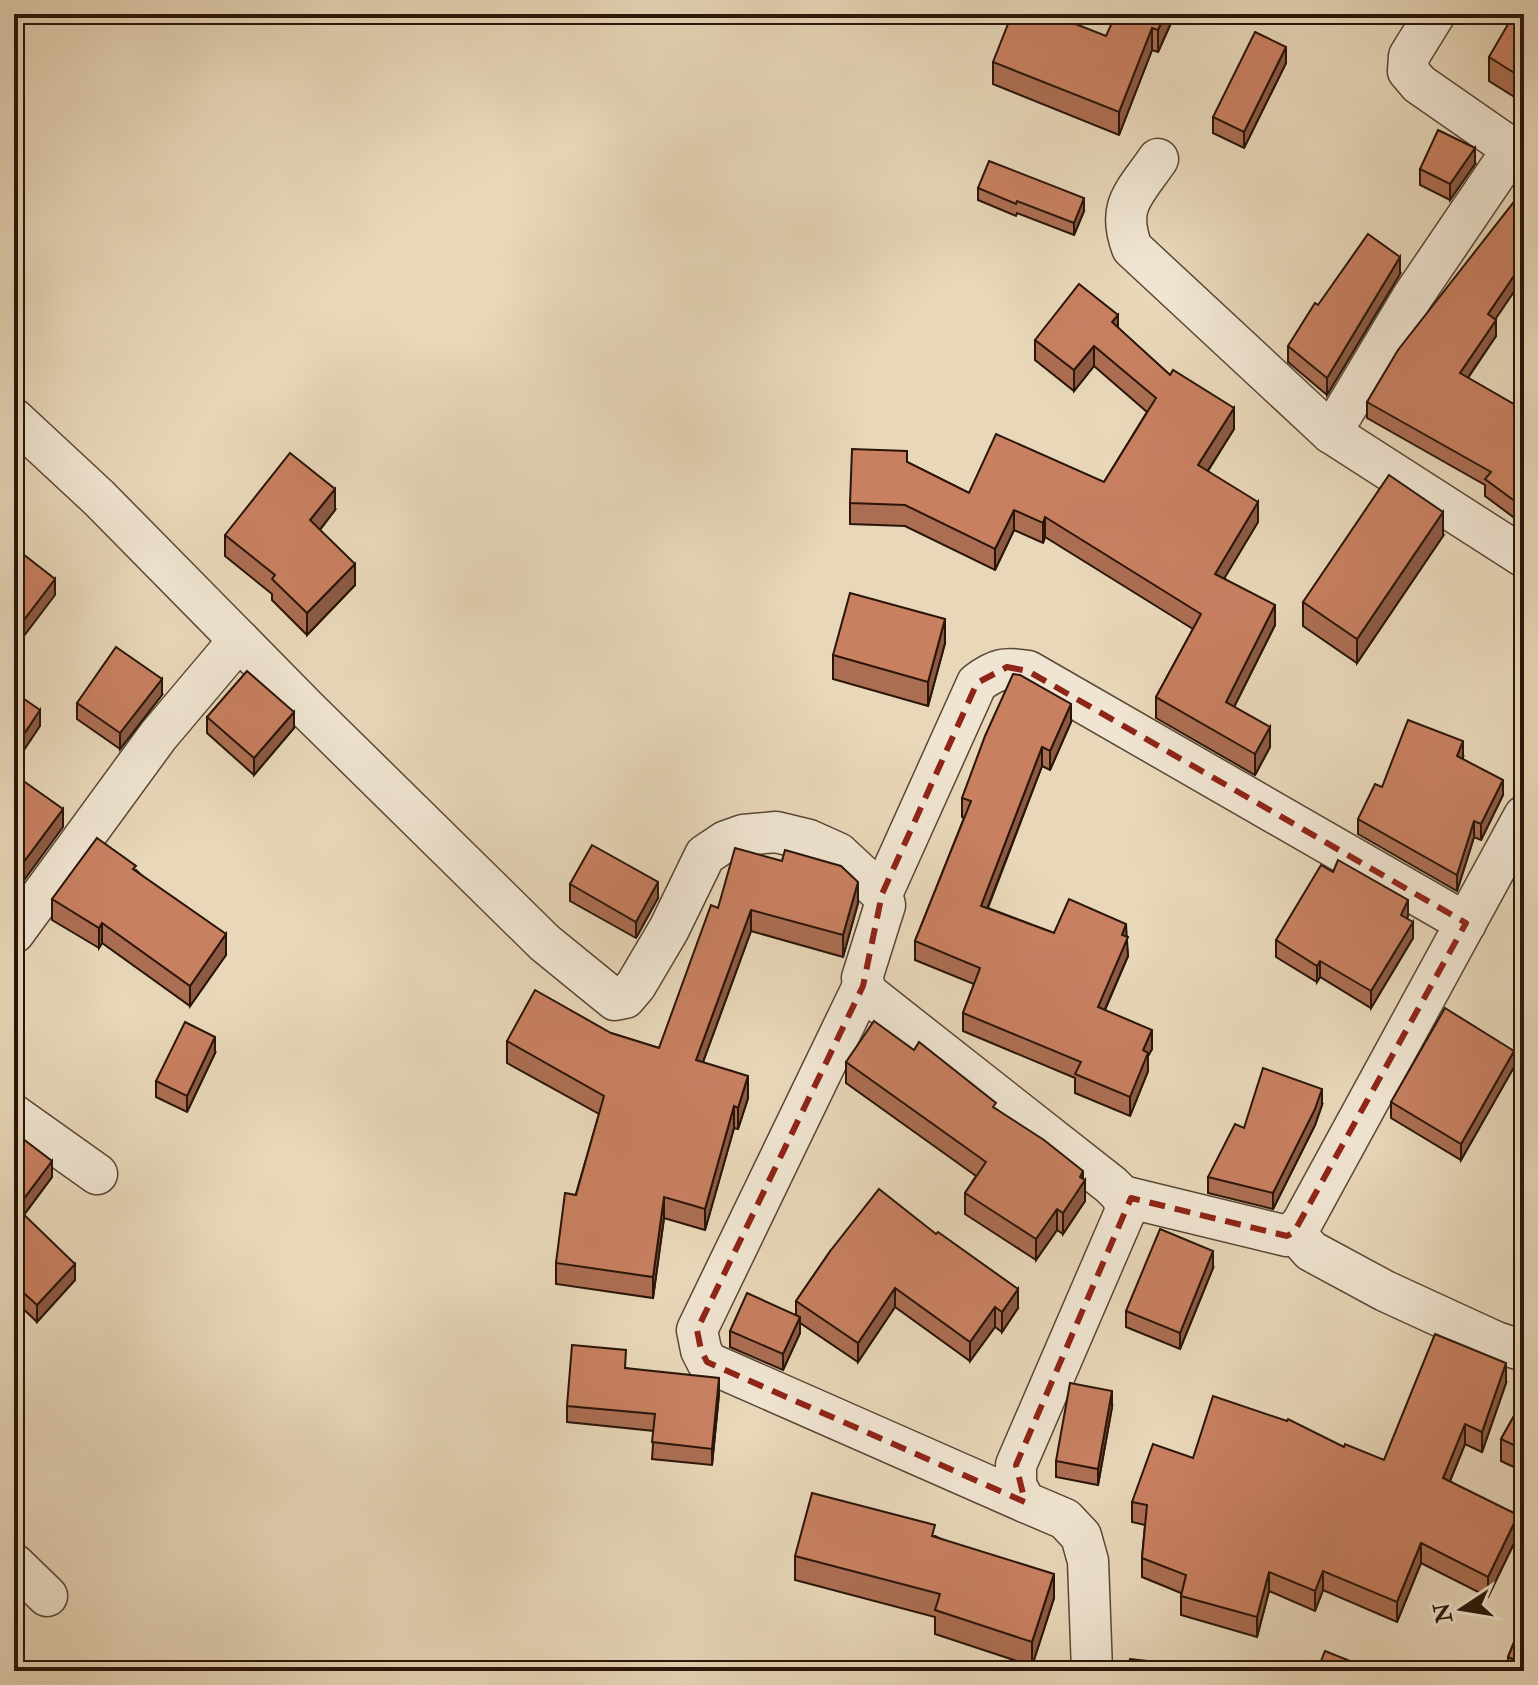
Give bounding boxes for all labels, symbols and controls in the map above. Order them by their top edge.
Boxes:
north arrow [1422,1569,1502,1649]
text: N [1428,1600,1459,1626]

